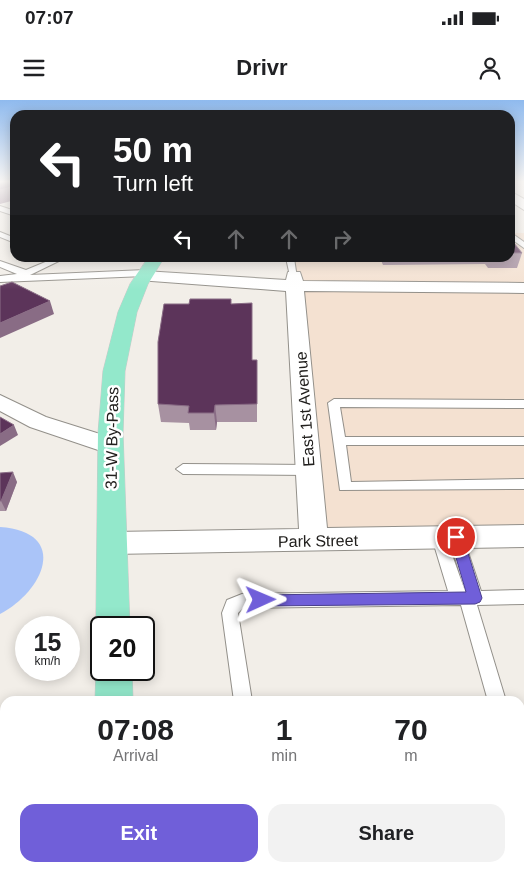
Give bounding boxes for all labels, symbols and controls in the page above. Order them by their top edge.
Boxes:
text: 07:07 [25,7,74,28]
icon: menu [20,54,48,82]
icon: person [476,54,504,82]
text: Drivr [236,55,288,80]
icon: left [30,130,95,195]
text: 50 m [113,130,193,169]
text: Turn left [113,171,193,196]
icon: left [169,225,197,253]
icon: ahead [222,225,250,253]
icon: ahead [275,225,303,253]
icon: right [328,225,356,253]
street label: East 1st Avenue [292,351,318,467]
street label: 31-W By-Pass [103,387,121,489]
pin [435,516,477,558]
icon: arrive [442,523,470,551]
street label: Park Street [278,532,359,550]
position arrow [234,573,286,625]
speed limit sign: 20 [90,616,155,681]
text: 15 [34,628,61,656]
text: km/h [34,654,61,668]
text: 07:08 [97,713,174,746]
text: 1 [276,713,293,746]
text: 70 [394,713,428,746]
text: Arrival [113,747,158,764]
text: min [271,747,297,764]
text: m [404,747,418,764]
button: Exit [20,804,258,862]
button: Share [268,804,505,862]

